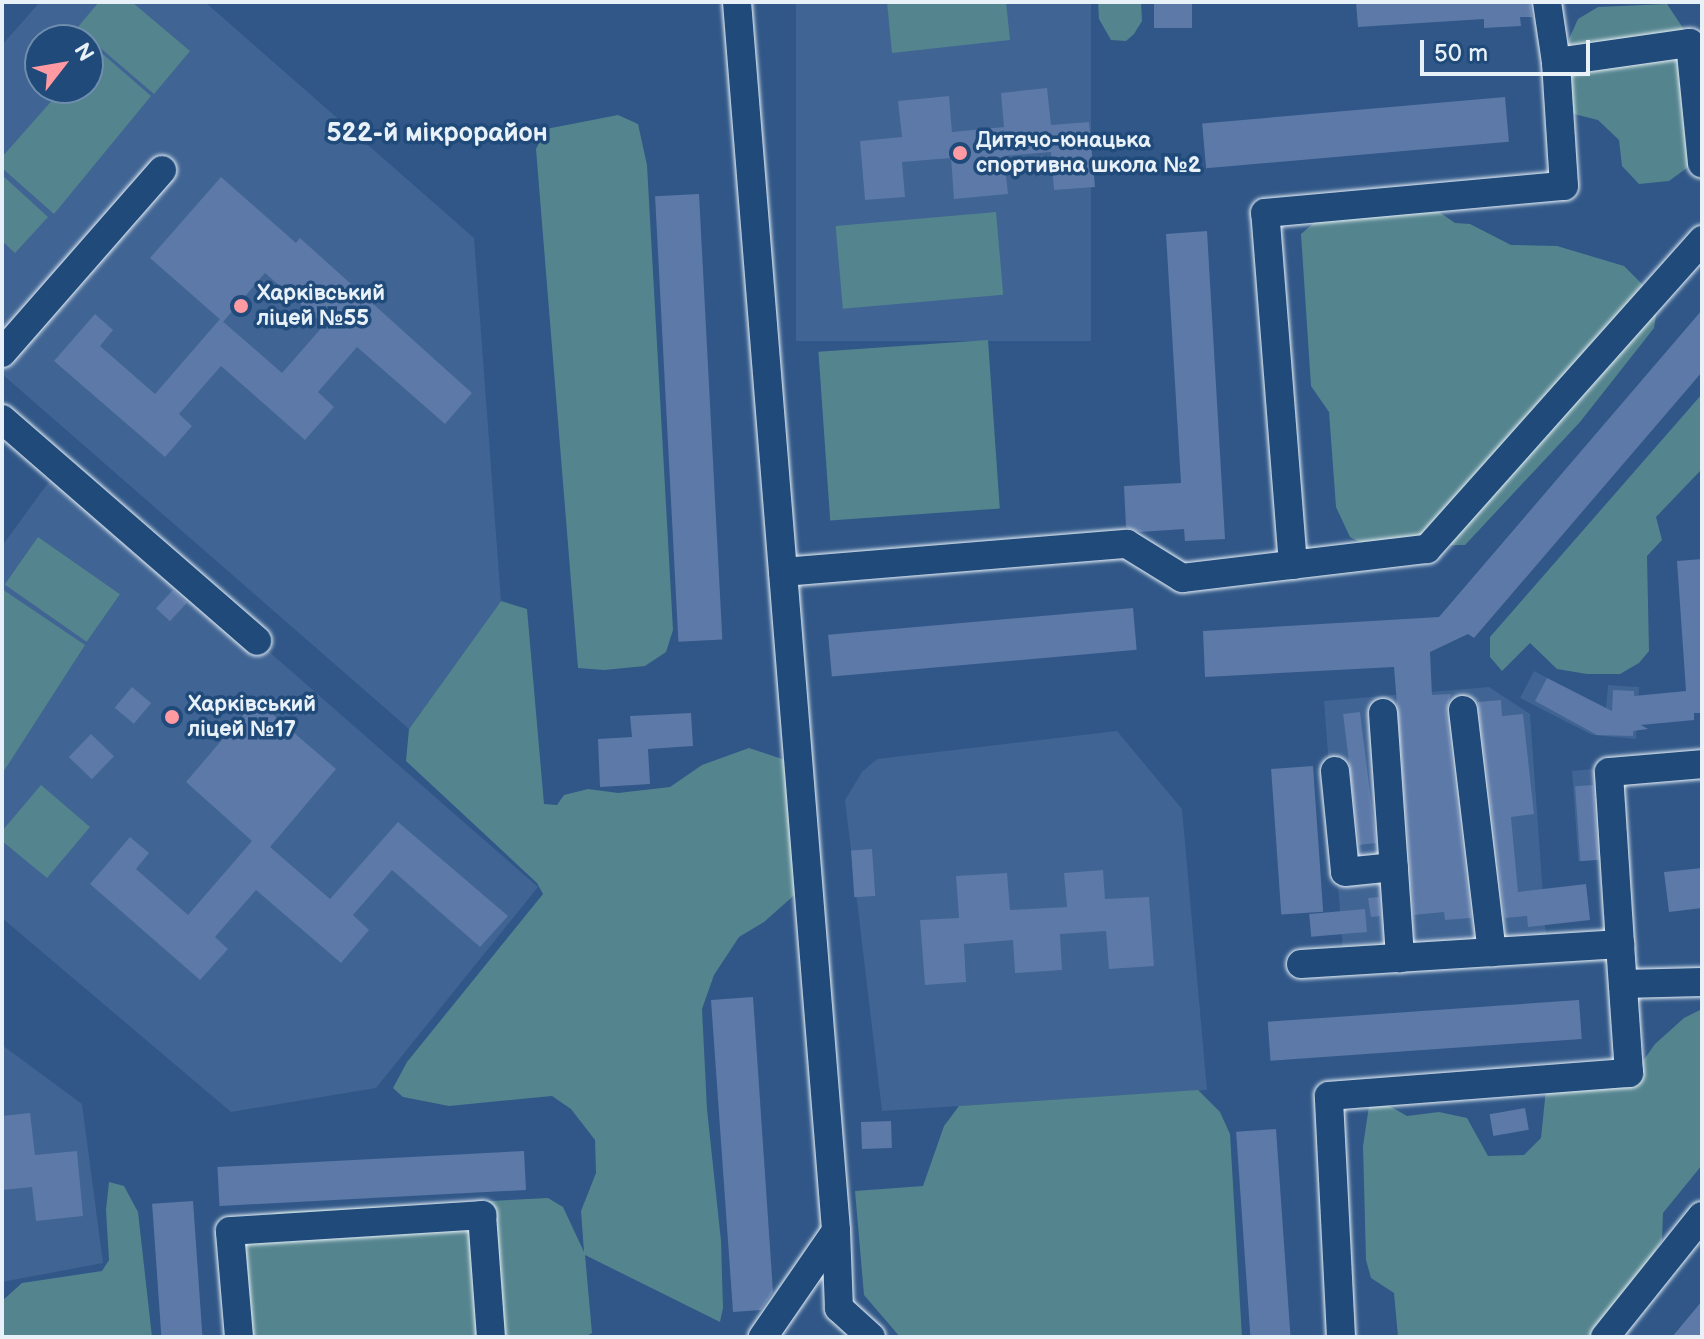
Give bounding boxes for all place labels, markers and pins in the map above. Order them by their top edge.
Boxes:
place label: Дитячо-юнацька спортивна школа №2 [976,127,1201,178]
marker: Дитячо-юнацька спортивна школа №2 [951,144,969,162]
place label: Харківський ліцей №55 [257,280,385,332]
marker: Харківський ліцей №55 [232,297,250,315]
place label: Харківський ліцей №17 [188,691,316,742]
marker: Харківський ліцей №17 [163,708,181,726]

